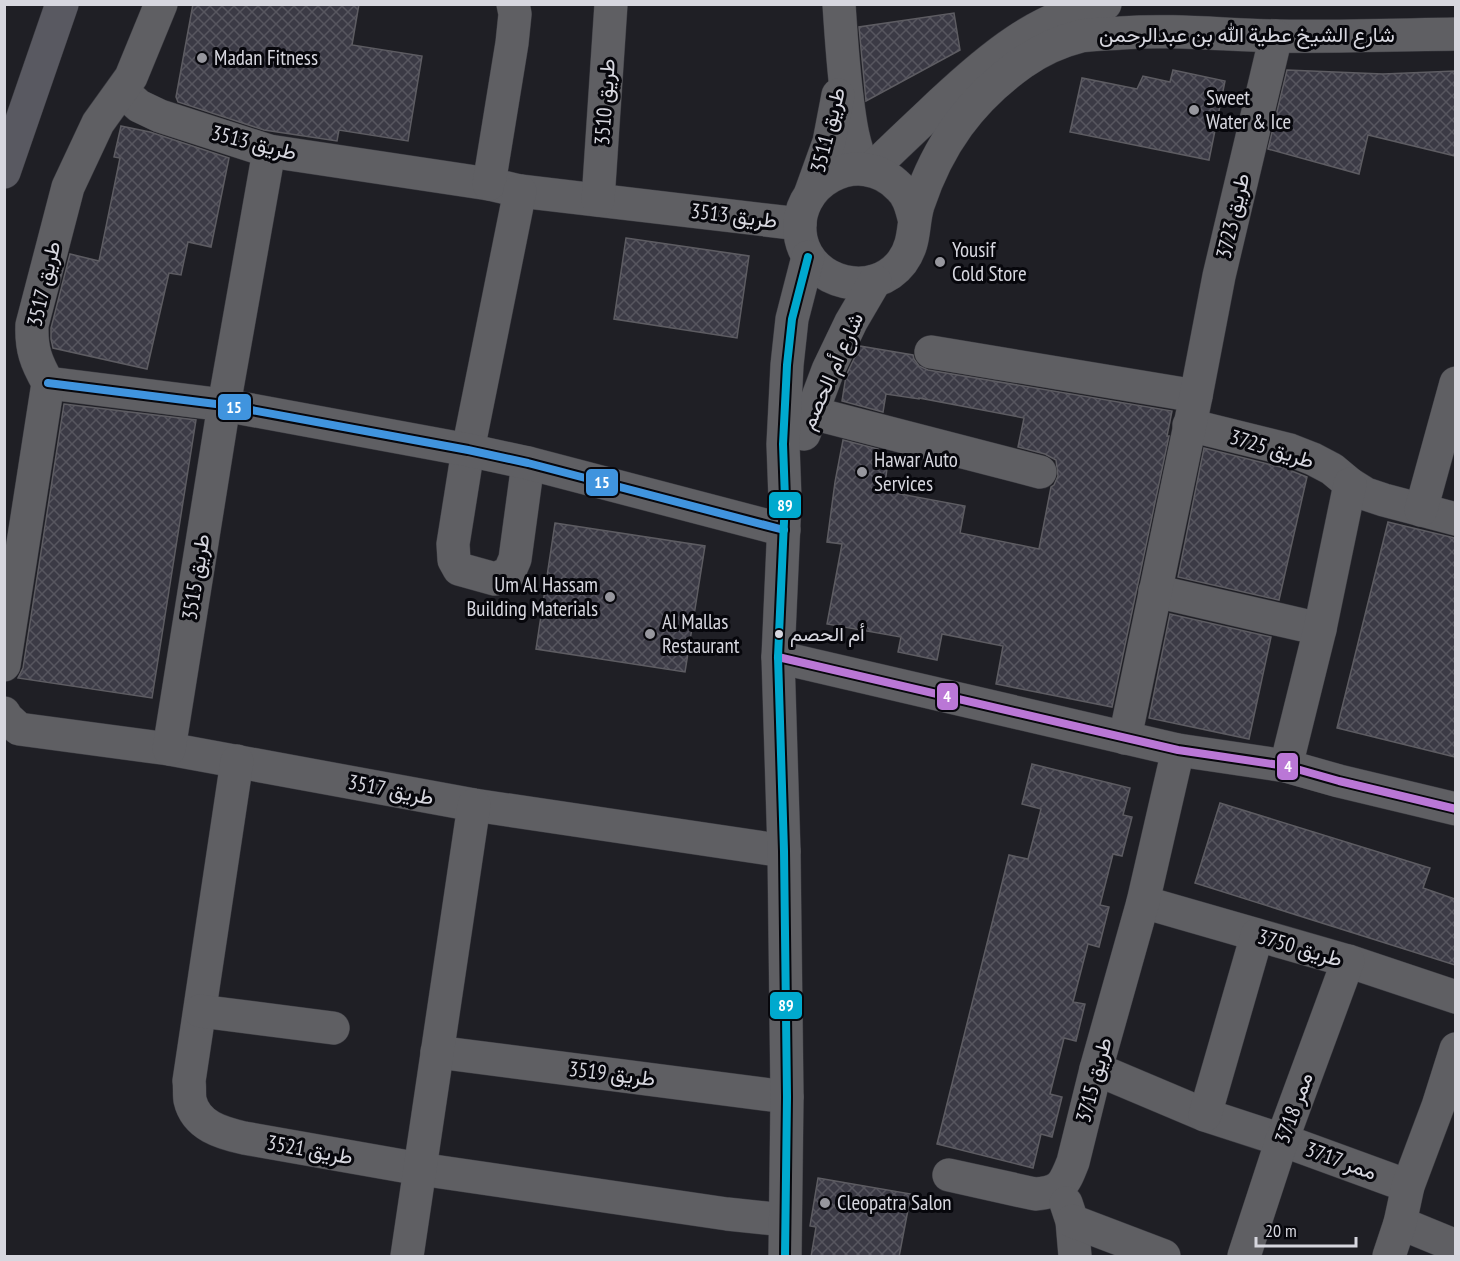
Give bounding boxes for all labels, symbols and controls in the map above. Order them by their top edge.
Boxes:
street label: شارع الشيخ عطية الله بن عبدالرحمن [1099,21,1395,49]
place label: Madan Fitness [214,44,318,71]
marker: Madan Fitness [195,51,209,65]
street label: طريق 3510 [588,58,621,146]
place label: Sweet Water & Ice [1206,84,1291,135]
street label: طريق 3511 [804,85,851,175]
marker: Sweet Water & Ice [1187,103,1201,117]
street label: طريق 3513 [209,119,299,166]
street label: طريق 3723 [1210,171,1255,261]
street label: طريق 3513 [689,197,779,234]
place label: Yousif Cold Store [952,236,1027,287]
street label: طريق 3517 [21,239,66,329]
marker: Yousif Cold Store [933,255,947,269]
street label: شارع أم الحصم [794,308,870,434]
line badge: 15 [217,393,252,421]
text: 15 [226,397,242,417]
street label: طريق 3725 [1227,423,1318,474]
place label: Hawar Auto Services [874,446,958,497]
marker: Hawar Auto Services [855,465,869,479]
line badge: 15 [585,468,619,497]
text: 15 [594,472,610,492]
line badge: 89 [768,491,802,519]
text: 89 [777,495,793,515]
street label: طريق 3515 [175,532,216,622]
place label: Um Al Hassam Building Materials [466,571,598,622]
marker: Um Al Hassam Building Materials [603,590,617,604]
place label: Al Mallas Restaurant [662,608,740,659]
place label: أم الحصم [790,621,865,647]
marker: Al Mallas Restaurant [643,627,657,641]
marker: أم الحصم [773,628,785,640]
line badge: 4 [936,682,959,711]
text: 4 [943,686,951,706]
line badge: 4 [1276,752,1299,781]
text: 4 [1284,756,1292,776]
street label: طريق 3517 [346,768,436,811]
street label: طريق 3750 [1255,923,1346,972]
line badge: 89 [769,991,803,1020]
text: 89 [778,995,794,1015]
street label: طريق 3715 [1069,1034,1118,1125]
street label: طريق 3519 [567,1055,657,1092]
street label: ممر 3718 [1268,1069,1319,1147]
street label: طريق 3521 [265,1129,355,1170]
street label: ممر 3717 [1302,1135,1380,1186]
place label: Cleopatra Salon [837,1189,952,1216]
marker: Cleopatra Salon [818,1196,832,1210]
scale bar [1256,1210,1356,1248]
text: 20 m [1265,1219,1297,1242]

